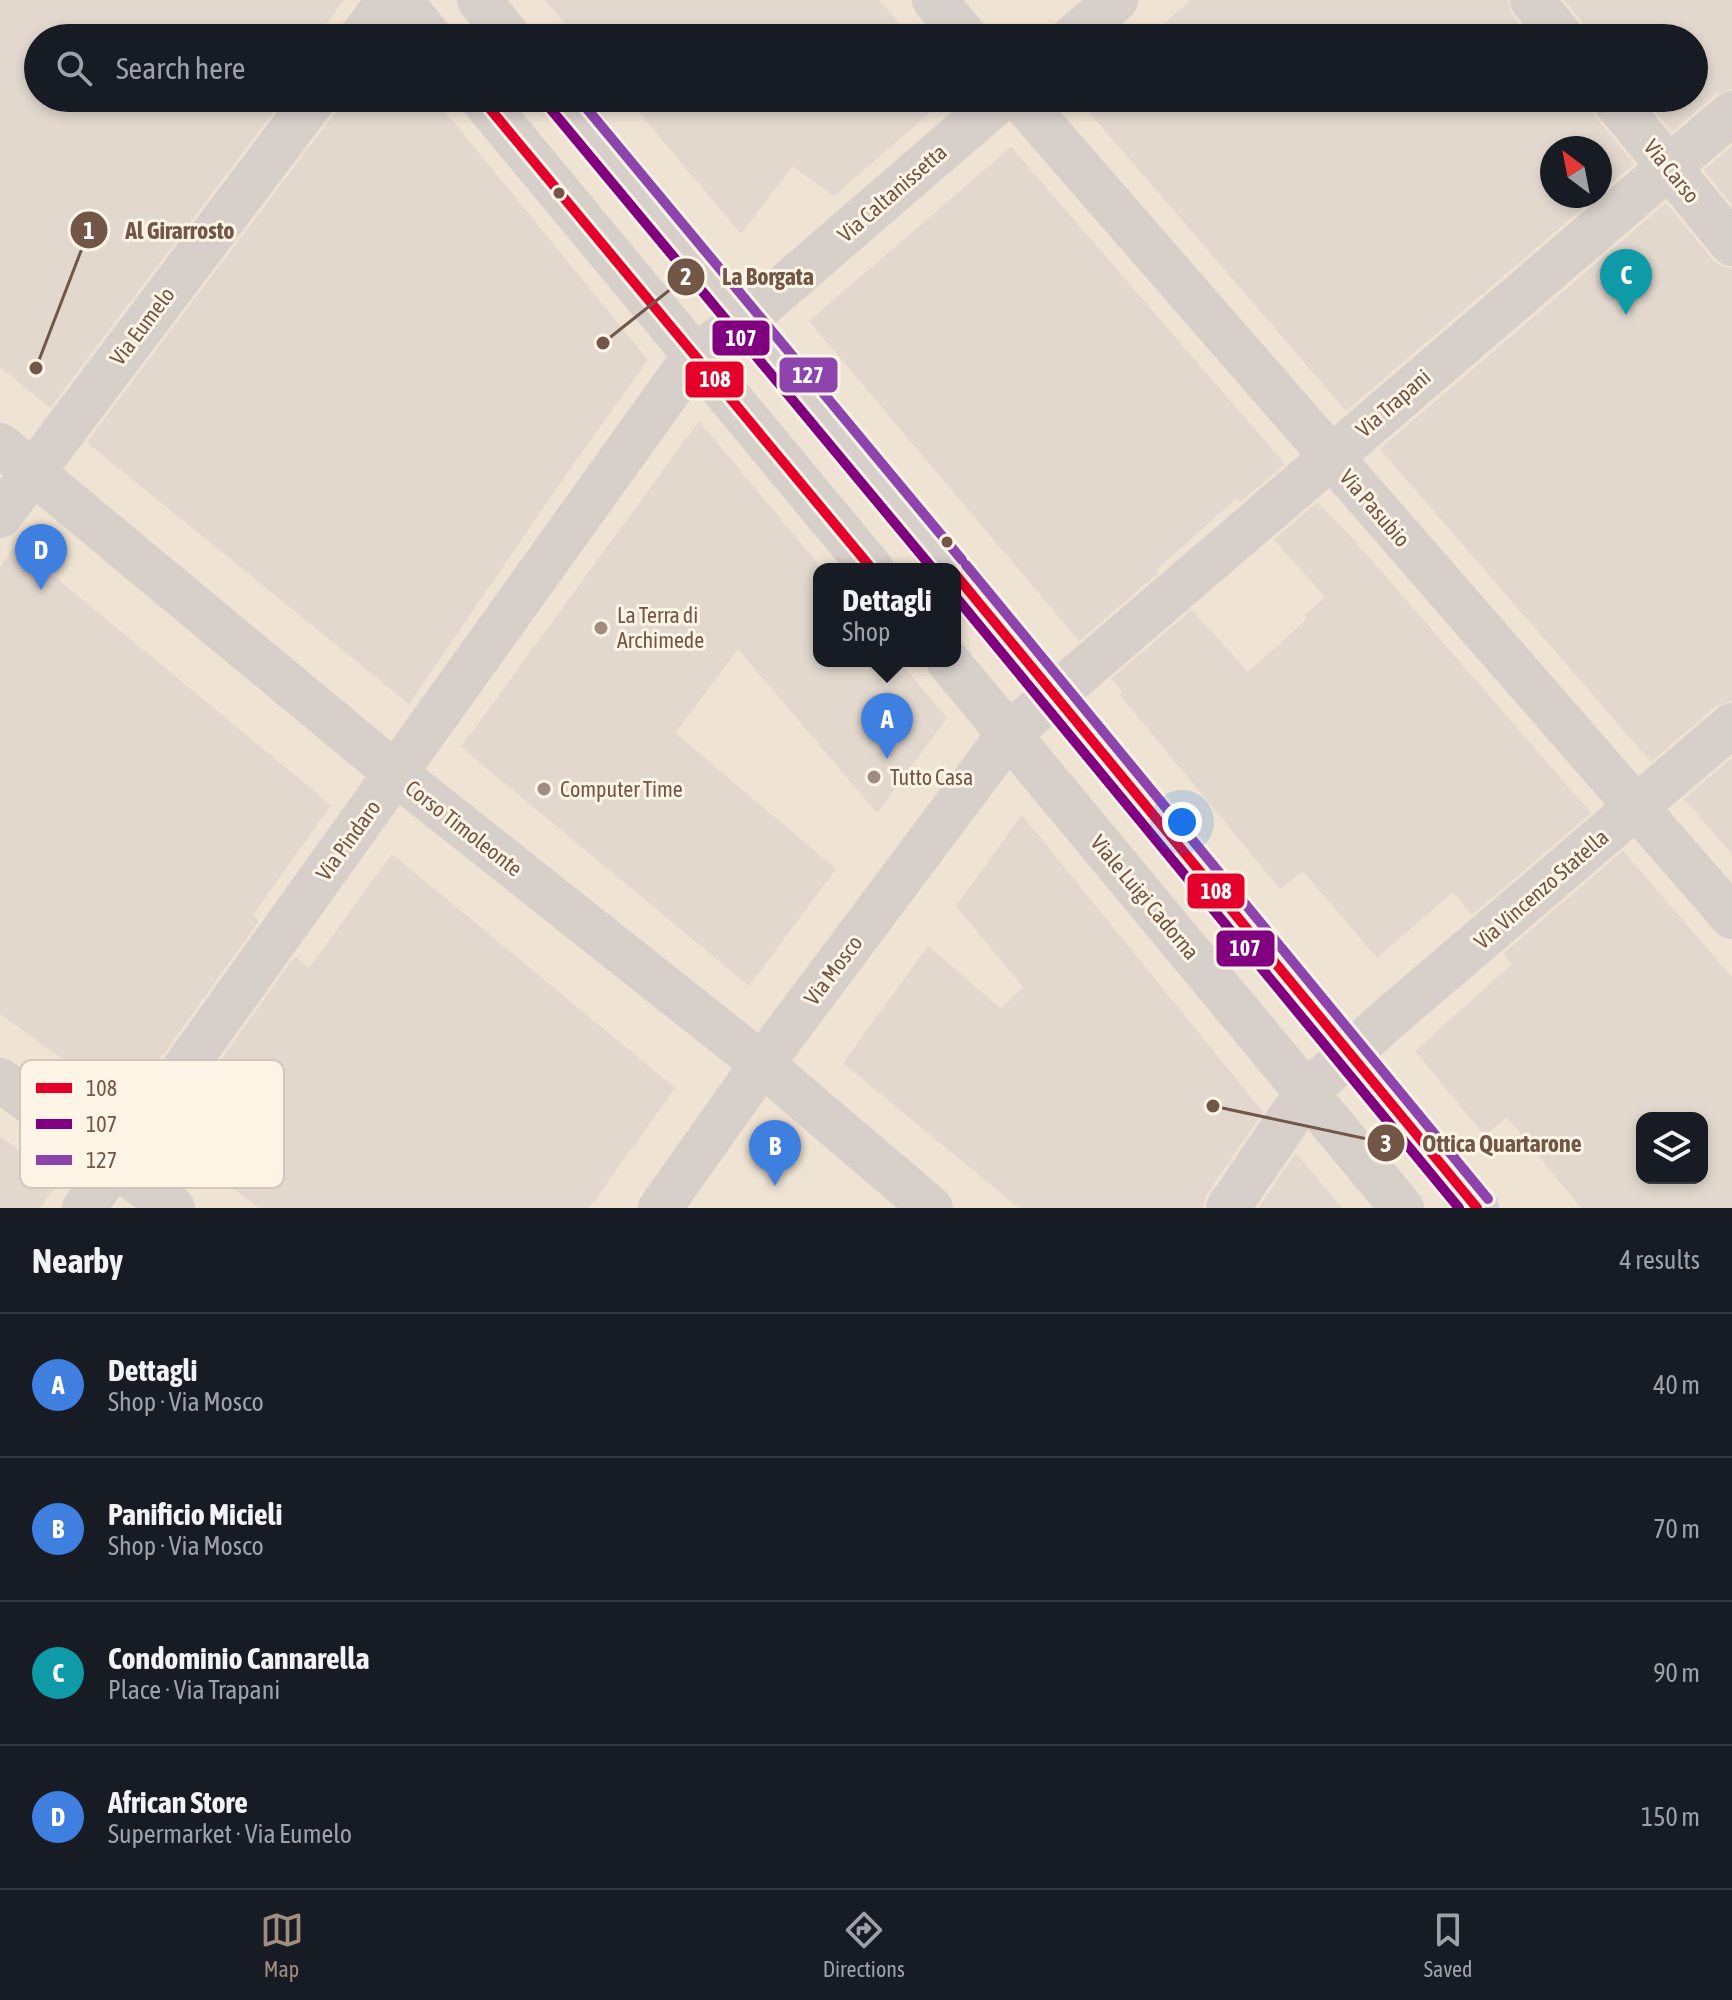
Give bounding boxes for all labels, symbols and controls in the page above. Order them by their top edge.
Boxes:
search box [24,24,1708,112]
icon: search [52,46,96,90]
text: Search here [116,51,245,85]
street label: Via Carso [1639,134,1705,208]
north arrow [1540,136,1612,208]
street label: Via Caltanissetta [832,139,952,247]
unlabelled marker [551,185,567,201]
callout: Al Girarrosto [69,206,250,254]
text: 1 [83,217,95,244]
text: Al Girarrosto [124,217,235,244]
pin: C [1600,249,1652,315]
callout: La Borgata [666,253,830,301]
text: 2 [680,263,692,290]
text: La Borgata [722,263,814,290]
street label: Via Eumelo [104,282,180,370]
line badge: 107 [711,319,771,357]
text: 107 [725,325,757,351]
line badge: 127 [778,356,839,394]
line badge: 108 [684,360,745,399]
text: 127 [792,362,824,388]
street label: Via Trapani [1350,364,1436,442]
text: 108 [699,366,731,392]
street label: Via Pasubio [1334,464,1416,552]
pin: D [15,524,67,590]
unlabelled marker [939,534,955,550]
popup [813,563,961,667]
text: Dettagli [842,583,932,617]
place label: La Terra di Archimede [617,602,704,653]
text: Shop [842,617,890,647]
marker: La Terra di Archimede [592,619,610,637]
pin: A [861,693,913,759]
place label: Tutto Casa [890,764,973,790]
marker: Tutto Casa [865,768,883,786]
street label: Corso Timoleonte [400,774,528,882]
place label: Computer Time [560,776,683,802]
marker: Computer Time [535,780,553,798]
street label: Via Pindaro [310,795,386,885]
your location [1162,802,1202,842]
street label: Via Vincenzo Statella [1469,824,1613,954]
street label: Viale Luigi Cadorna [1085,829,1205,965]
line badge: 108 [1186,872,1246,910]
text: 108 [1200,878,1232,904]
line badge: 107 [1215,929,1276,968]
street label: Via Mosco [798,930,868,1010]
text: 107 [1229,935,1261,961]
legend [20,1060,284,1188]
text: 108 [86,1075,117,1101]
text: 107 [86,1111,117,1137]
map controls [1636,1112,1708,1184]
button: layers [1636,1112,1708,1184]
callout: Ottica Quartarone [1366,1119,1598,1167]
pin: B [749,1120,801,1186]
text: 3 [1380,1130,1392,1157]
text: Ottica Quartarone [1422,1130,1582,1157]
text: 127 [86,1147,117,1173]
text: Nearby [32,1241,123,1280]
text: 4 results [1619,1245,1700,1275]
text: Dettagli [108,1353,197,1387]
text: A [52,1370,64,1400]
text: 40 m [1653,1370,1700,1400]
text: Shop · Via Mosco [108,1387,264,1417]
text: Panificio Micieli [108,1497,282,1531]
text: B [52,1514,64,1544]
text: 70 m [1653,1514,1700,1544]
text: Shop · Via Mosco [108,1531,264,1561]
text: Condominio Cannarella [108,1641,369,1675]
text: C [52,1658,64,1688]
text: 90 m [1653,1658,1700,1688]
text: Place · Via Trapani [108,1675,280,1705]
text: African Store [108,1785,248,1819]
text: D [51,1802,65,1832]
text: 150 m [1641,1802,1700,1832]
text: Supermarket · Via Eumelo [108,1819,352,1849]
tab: Map [260,1908,304,1982]
tab: Directions [823,1908,905,1982]
tab: Saved [1424,1908,1472,1982]

